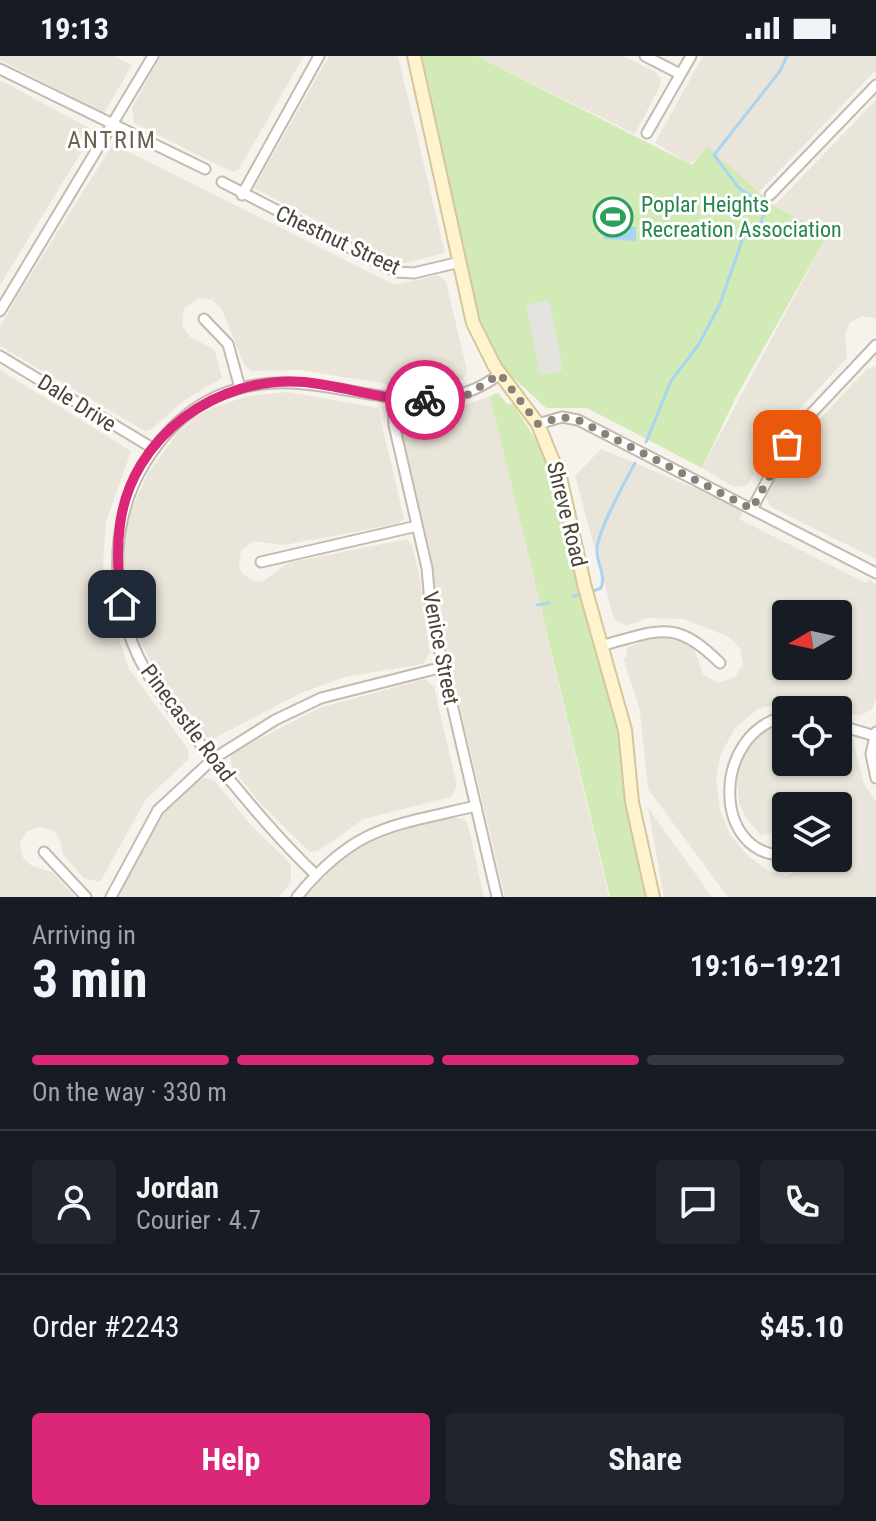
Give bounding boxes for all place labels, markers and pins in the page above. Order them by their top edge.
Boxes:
place label: Poplar Heights Recreation Association [641,192,842,242]
sports icon: Poplar Heights Recreation Association [592,196,634,238]
pin [753,410,821,478]
pin [88,570,156,638]

